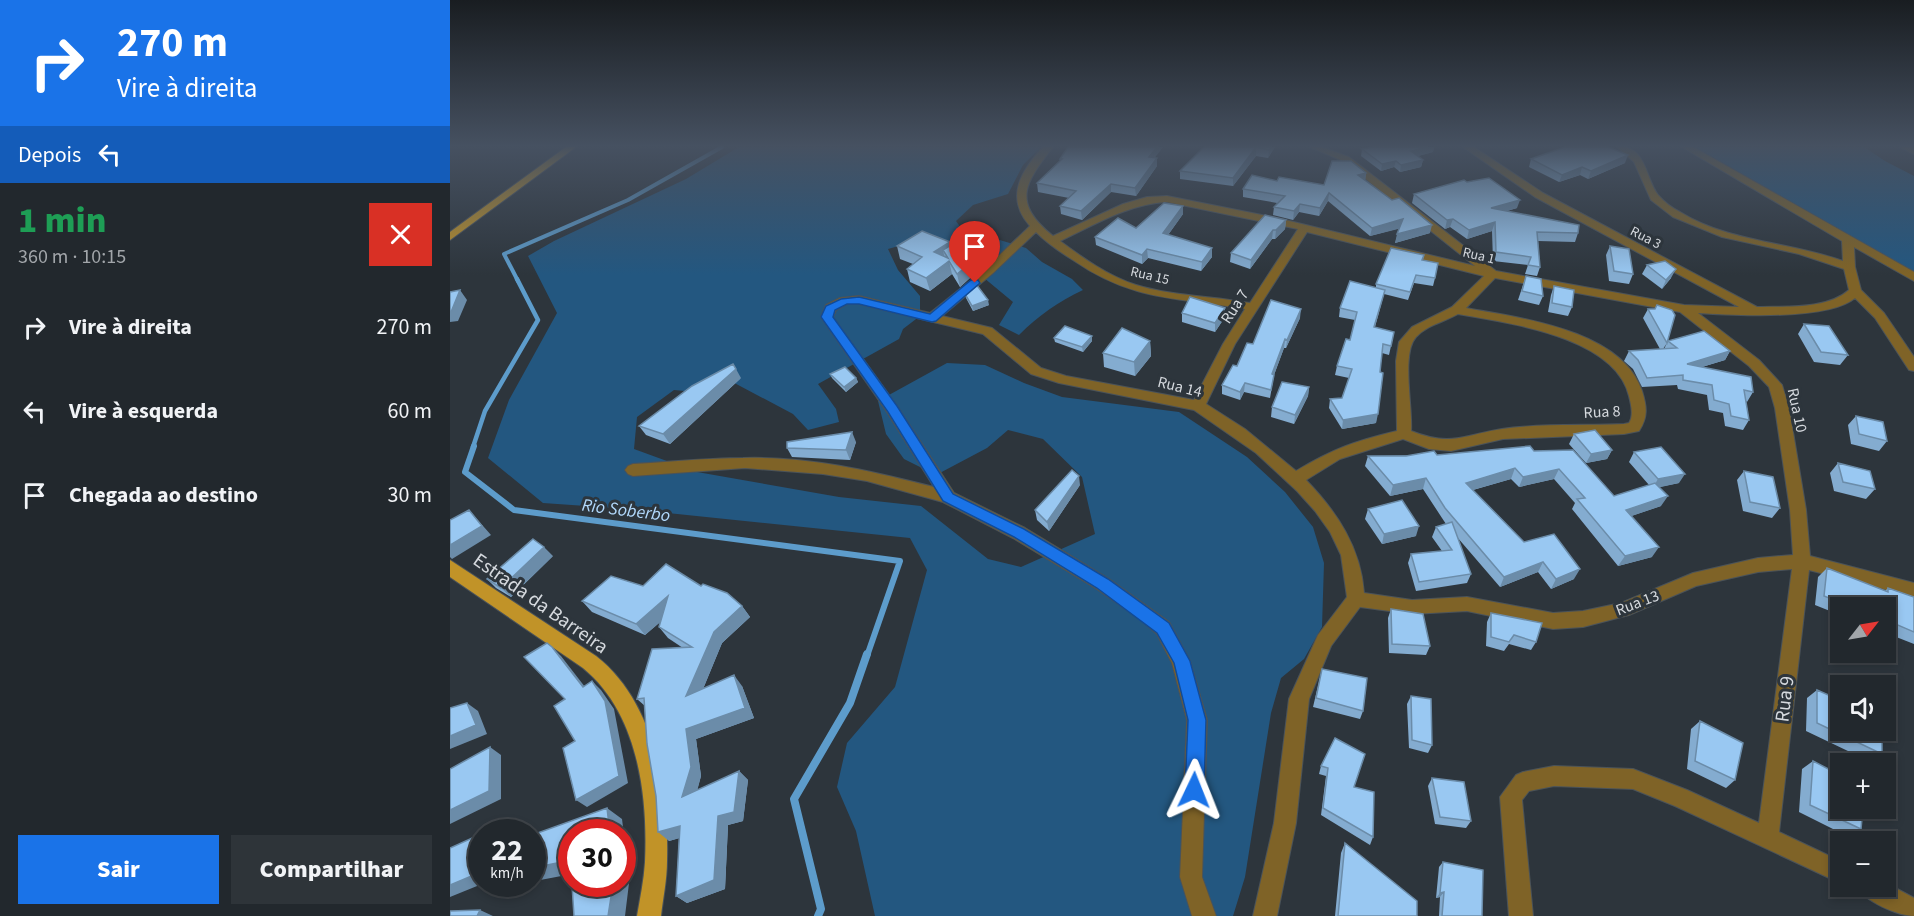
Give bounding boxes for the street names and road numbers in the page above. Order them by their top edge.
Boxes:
street label: Rua 3 [1627,222,1665,254]
street label: Rua 1 [1461,243,1497,269]
street label: Rua 15 [1128,262,1171,290]
street label: Rua 7 [1216,285,1254,328]
street label: Rua 14 [1155,371,1204,403]
street label: Rua 10 [1782,386,1812,435]
street label: Rua 8 [1583,400,1621,424]
street label: Estrada da Barreira [467,547,614,661]
street label: Rua 13 [1612,585,1662,621]
street label: Rua 9 [1768,674,1802,724]

